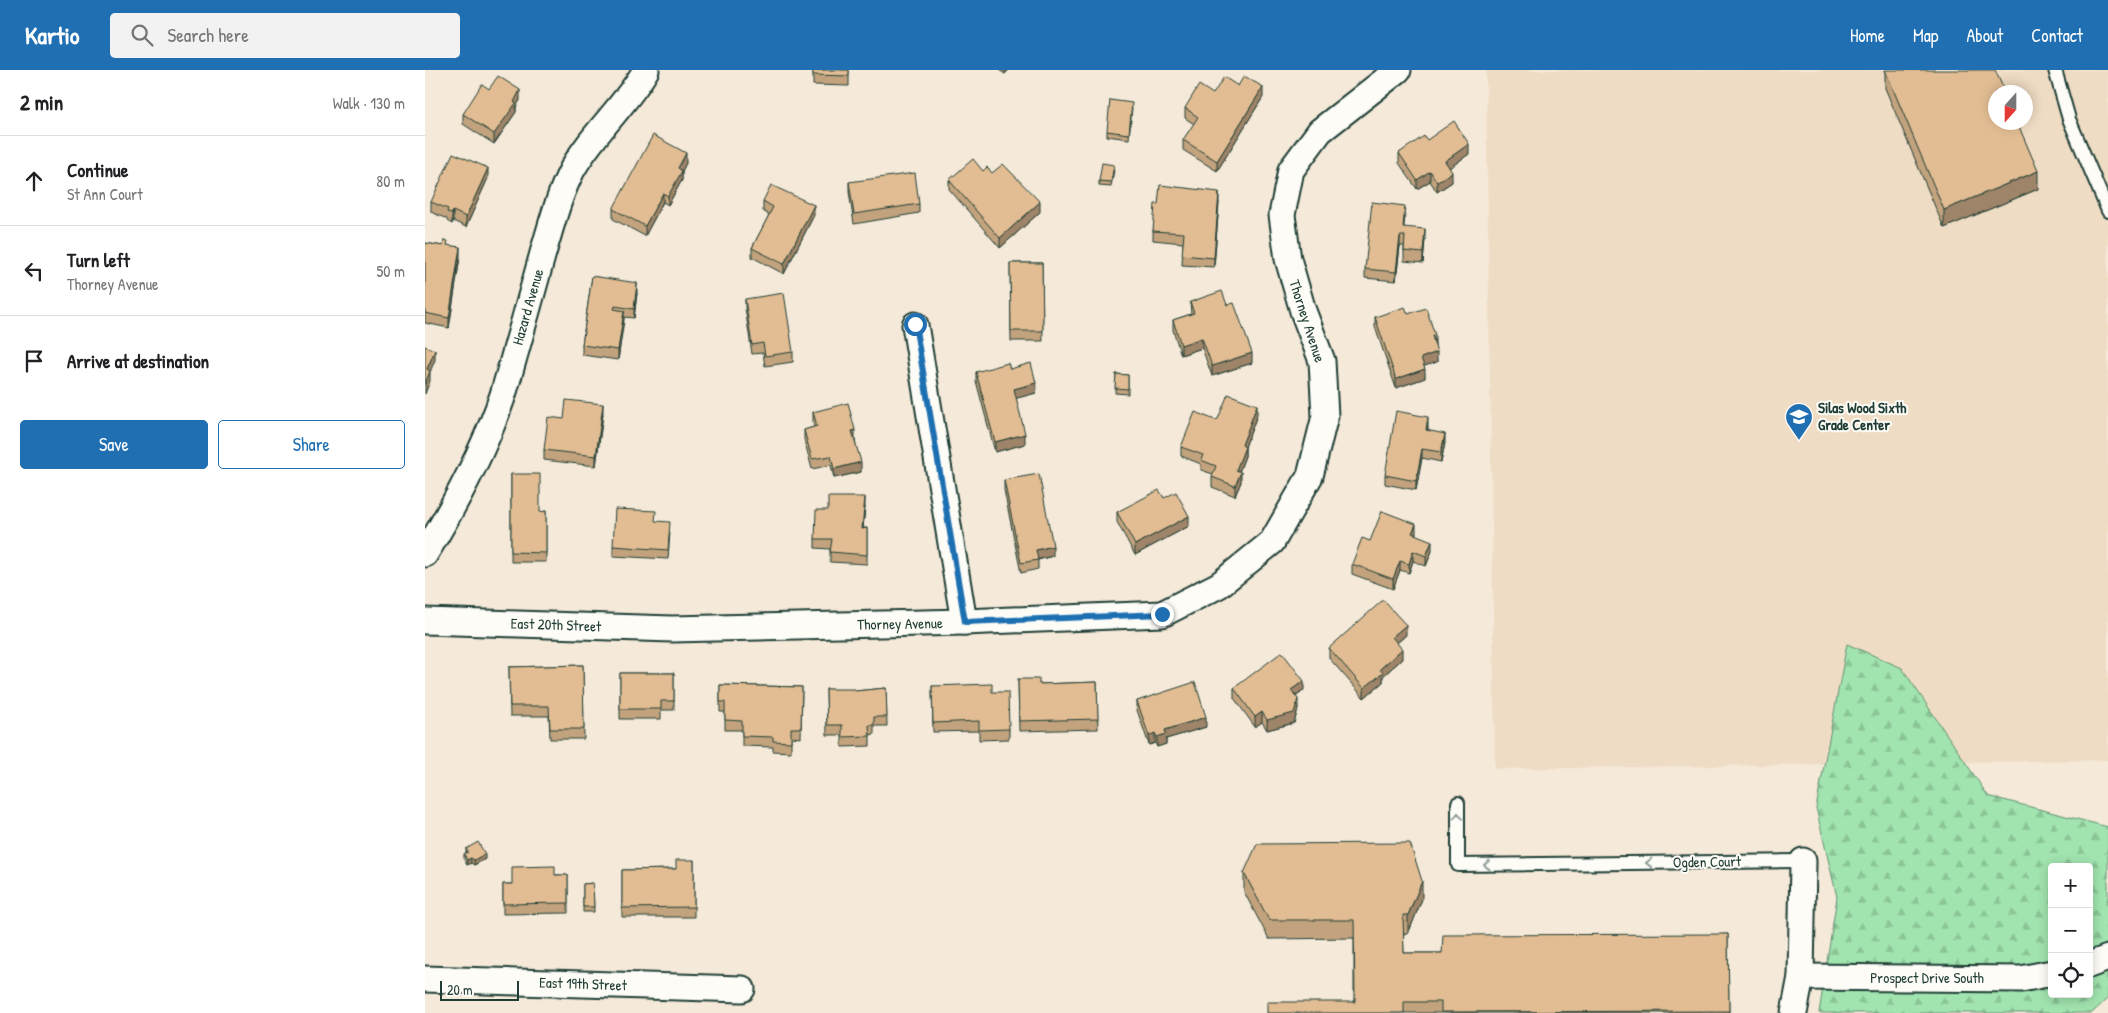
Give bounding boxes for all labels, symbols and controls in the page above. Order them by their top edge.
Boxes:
search box [110,13,460,58]
text: Kartio [25,19,80,51]
icon: search [128,21,156,49]
text: Search here [168,22,249,48]
text: Home [1850,23,1885,48]
text: Map [1913,23,1938,48]
text: About [1966,23,2003,48]
text: Contact [2031,23,2083,48]
north arrow [1988,85,2033,130]
text: 2 min [20,88,63,117]
text: Walk · 130 m [333,92,405,114]
text: Continue [67,157,128,183]
icon: ahead [20,167,48,195]
text: 80 m [376,170,405,192]
text: St Ann Court [67,183,143,205]
text: Turn left [67,247,130,273]
icon: left [20,257,48,285]
text: 50 m [377,260,405,282]
street label: Hazard Avenue [507,266,548,347]
text: Thorney Avenue [67,273,158,295]
street label: Thorney Avenue [1284,277,1331,365]
route start [904,313,927,336]
icon: arrive [20,347,48,375]
text: Arrive at destination [67,348,209,374]
place label: Silas Wood Sixth Grade Center [1818,397,1907,435]
school or university icon: Silas Wood Sixth Grade Center [1784,402,1814,441]
button: Save [20,420,208,469]
button: Share [218,420,405,469]
route end [1151,603,1174,626]
street label: East 20th Street [510,612,602,637]
street label: Thorney Avenue [857,612,943,635]
one-way arrow [1453,812,1463,820]
street label: Ogden Court [1673,850,1742,873]
one-way arrow [1645,858,1652,868]
one-way arrow [1482,860,1490,870]
map controls [2048,863,2093,998]
button: + [2048,863,2093,908]
button: − [2048,908,2093,953]
button: locate [2048,953,2093,998]
street label: Prospect Drive South [1870,967,1984,988]
street label: East 19th Street [539,971,628,996]
scale bar [440,978,519,1001]
text: 20 m [447,980,473,999]

